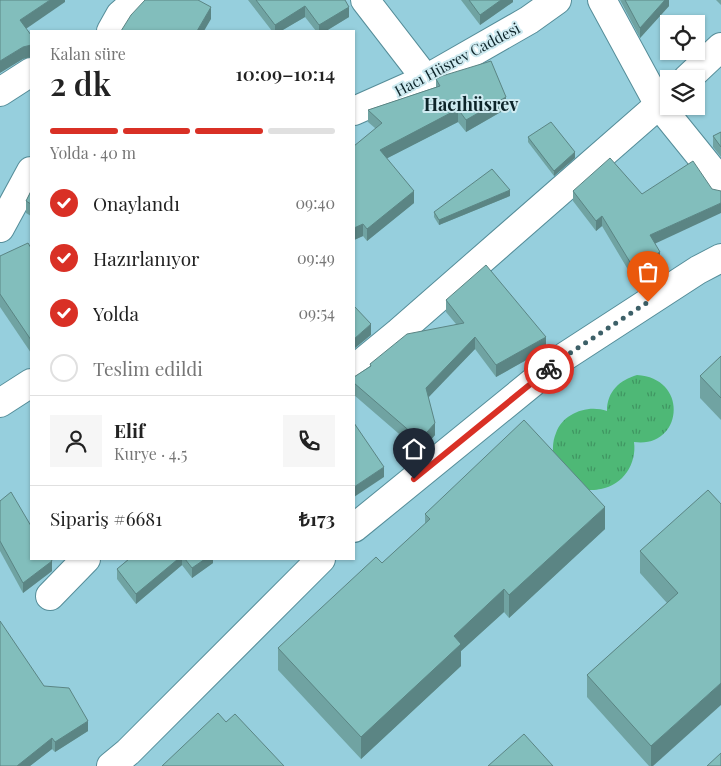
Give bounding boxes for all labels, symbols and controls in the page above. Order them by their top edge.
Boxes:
map controls [660,15,705,115]
button: locate [660,15,705,60]
street label: Hacı Hüsrev Caddesi [391,17,524,101]
text: Kalan süre [50,43,126,64]
text: 10:09–10:14 [236,60,335,86]
text: 2 dk [50,61,111,104]
button: layers [660,70,705,115]
district label: Hacıhüsrev [424,92,519,116]
text: Yolda · 40 m [50,142,136,163]
icon: check [50,189,78,217]
text: Onaylandı [93,190,180,216]
text: 09:40 [295,192,335,213]
icon: check [50,244,78,272]
text: Hazırlanıyor [93,245,200,271]
text: 09:49 [297,247,335,268]
pin [627,251,669,302]
icon: bag [634,258,662,286]
icon: check [50,299,78,327]
text: Yolda [93,300,139,326]
text: 09:54 [298,302,335,323]
courier [524,344,574,394]
text: Teslim edildi [93,355,203,381]
icon: bike [535,355,563,383]
button: person [50,415,102,467]
button: phone [283,415,335,467]
text: Elif [114,417,145,443]
pin [393,428,435,479]
icon: home [400,435,428,463]
text: Kurye · 4.5 [114,443,187,464]
text: Sipariş #6681 [50,505,162,531]
text: ₺173 [299,505,335,531]

